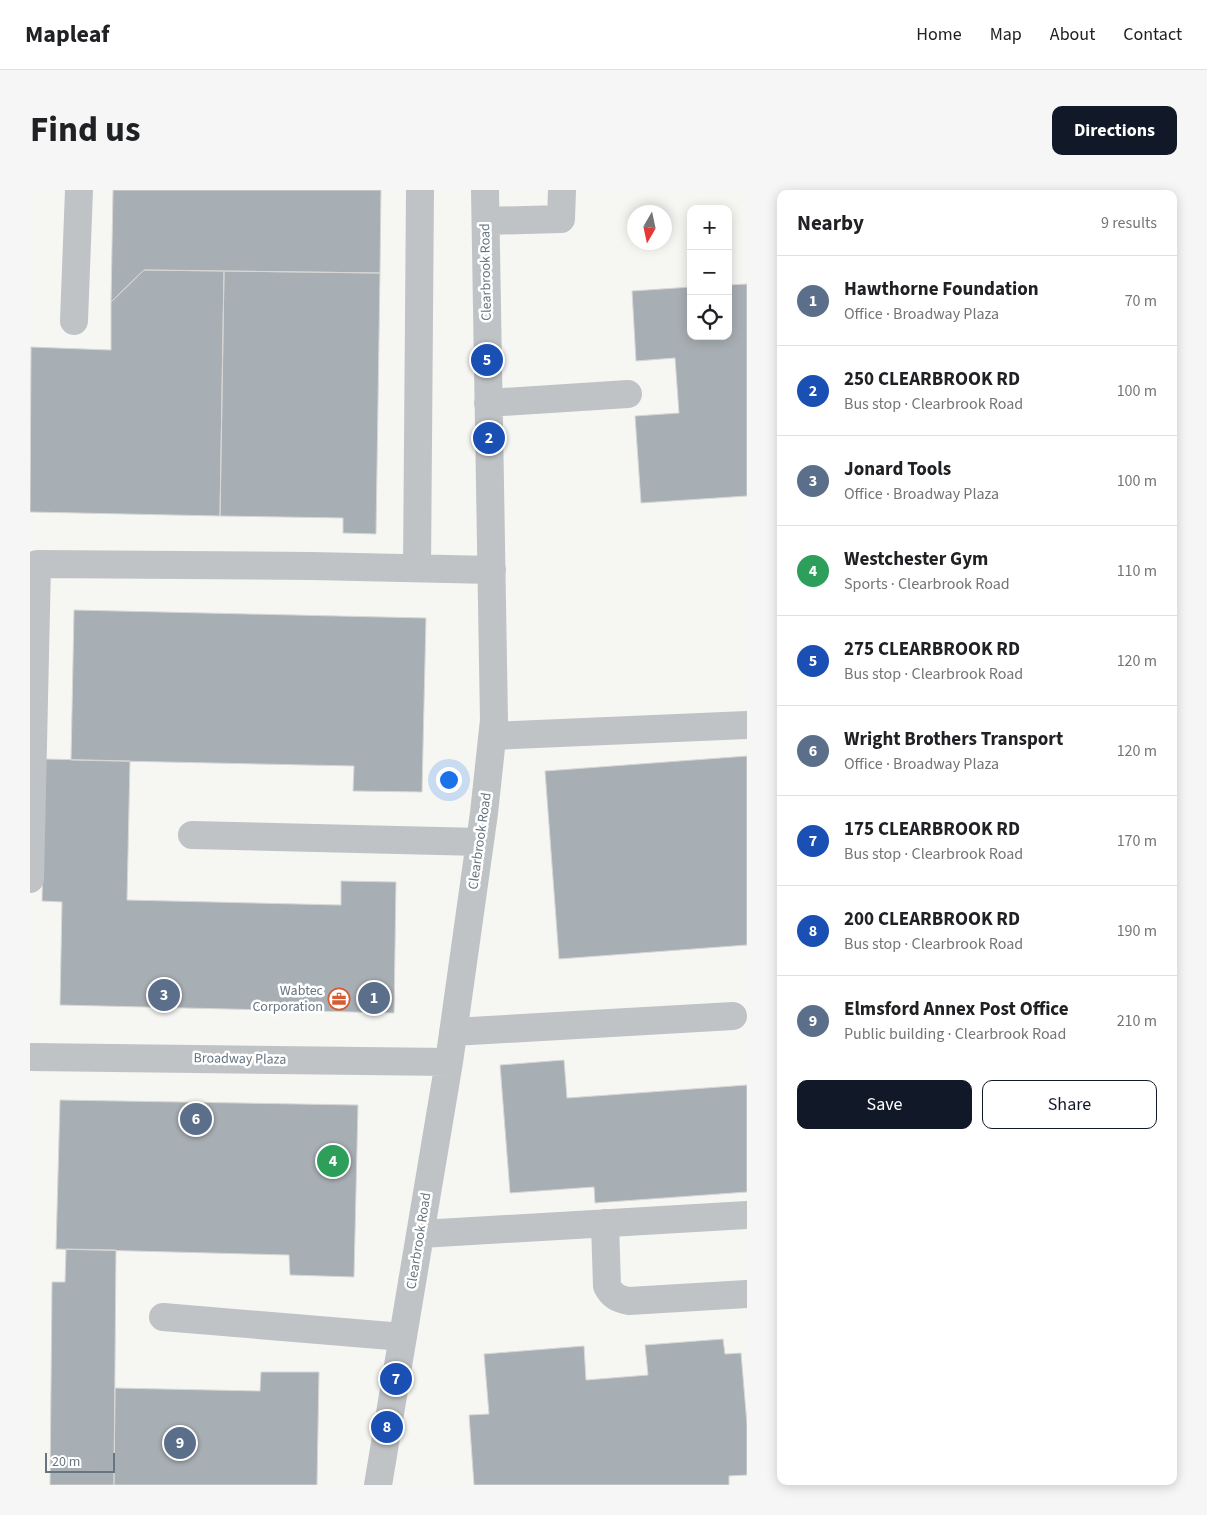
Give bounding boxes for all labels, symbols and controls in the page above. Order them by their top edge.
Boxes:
text: Mapleaf [25,17,110,52]
text: Home [916,22,962,47]
text: Map [990,22,1022,47]
text: About [1050,22,1095,47]
text: Contact [1123,22,1182,47]
text: Find us [30,105,140,155]
button: Directions [1052,106,1177,155]
north arrow [627,205,672,250]
map controls [687,205,732,340]
button: + [687,205,732,250]
text: Nearby [797,208,864,238]
text: 9 results [1101,212,1157,234]
street label: Clearbrook Road [475,223,497,321]
button: − [687,250,732,295]
text: Hawthorne Foundation [844,276,1039,303]
text: 1 [809,290,817,312]
text: 70 m [1125,290,1157,312]
button: locate [687,295,732,340]
text: Office · Broadway Plaza [844,303,999,325]
pin: 5 [471,341,503,379]
text: 250 CLEARBROOK RD [844,366,1020,393]
text: 2 [809,380,817,402]
text: 100 m [1117,380,1157,402]
text: Bus stop · Clearbrook Road [844,393,1023,415]
pin: 2 [473,419,505,457]
text: Jonard Tools [844,456,951,483]
text: 3 [809,470,817,492]
text: 100 m [1117,470,1157,492]
text: Office · Broadway Plaza [844,483,999,505]
text: Westchester Gym [844,546,988,573]
text: 4 [809,560,817,582]
text: 110 m [1117,560,1157,582]
text: Sports · Clearbrook Road [844,573,1010,595]
text: 275 CLEARBROOK RD [844,636,1020,663]
text: 5 [809,650,817,672]
text: 120 m [1117,650,1157,672]
text: Bus stop · Clearbrook Road [844,663,1023,685]
text: Wright Brothers Transport [844,726,1063,753]
text: 6 [809,740,817,762]
text: 120 m [1117,740,1157,762]
text: Office · Broadway Plaza [844,753,999,775]
your location [436,767,462,793]
street label: Clearbrook Road [463,791,497,891]
text: 175 CLEARBROOK RD [844,816,1020,843]
text: 7 [809,830,817,852]
text: 170 m [1117,830,1157,852]
text: Bus stop · Clearbrook Road [844,843,1023,865]
text: 200 CLEARBROOK RD [844,906,1020,933]
text: 8 [809,920,817,942]
text: 190 m [1117,920,1157,942]
text: Bus stop · Clearbrook Road [844,933,1023,955]
pin: 3 [148,976,180,1014]
pin: 1 [358,979,390,1017]
place label: Wabtec Corporation [252,981,324,1017]
office icon: Wabtec Corporation [327,987,351,1011]
text: Elmsford Annex Post Office [844,996,1069,1023]
text: 9 [809,1010,817,1032]
text: 210 m [1117,1010,1157,1032]
text: Public building · Clearbrook Road [844,1023,1066,1045]
street label: Broadway Plaza [193,1048,287,1070]
button: Save [797,1080,972,1129]
button: Share [982,1080,1157,1129]
pin: 6 [180,1100,212,1138]
pin: 4 [317,1142,349,1180]
street label: Clearbrook Road [401,1191,437,1291]
pin: 7 [380,1360,412,1398]
pin: 8 [371,1408,403,1446]
pin: 9 [164,1424,196,1462]
scale bar [45,1450,115,1473]
text: 20 m [52,1452,80,1472]

